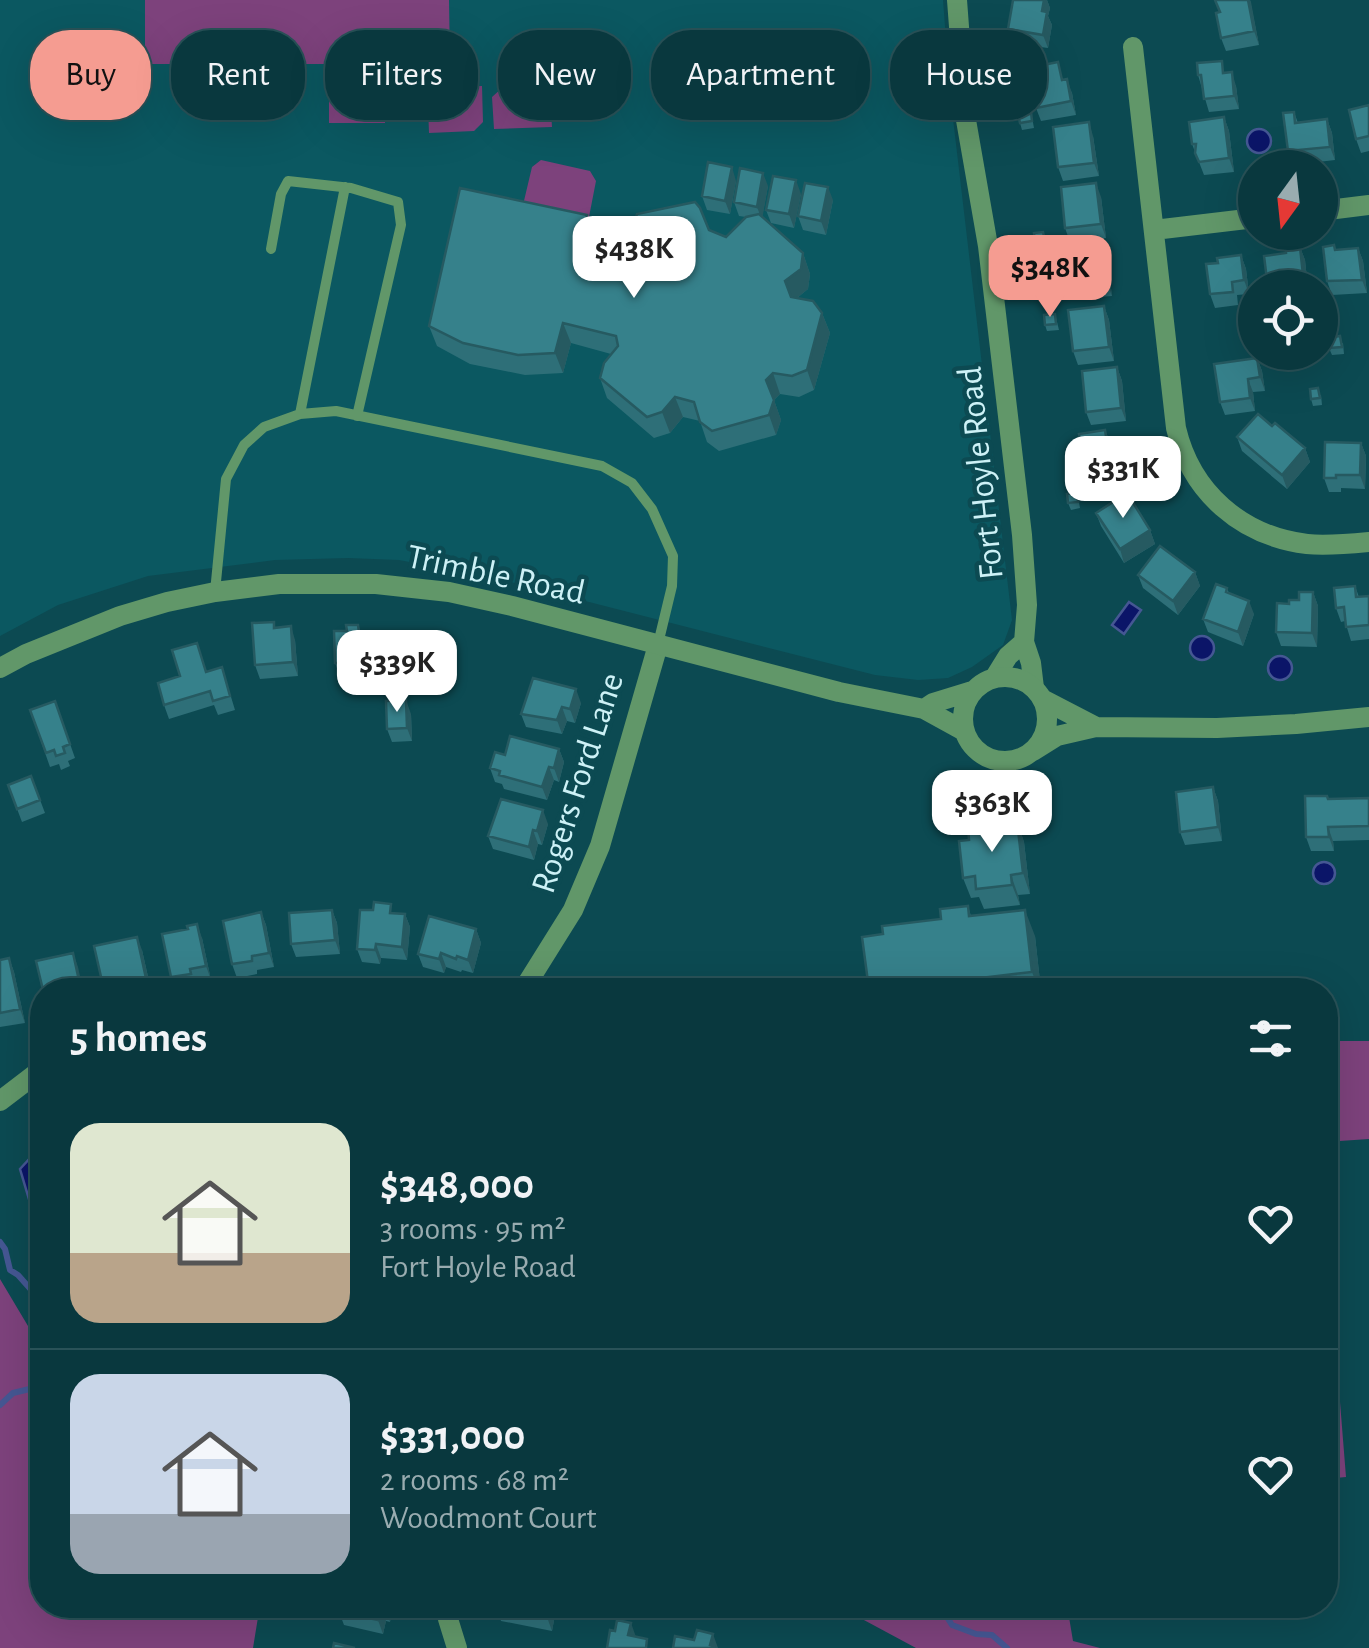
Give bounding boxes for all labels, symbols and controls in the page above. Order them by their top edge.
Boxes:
chip: Buy [30,30,151,120]
chip: Rent [171,30,305,120]
chip: Filters [325,30,478,120]
chip: New [498,30,631,120]
chip: Apartment [651,30,870,120]
chip: House [890,30,1047,120]
north arrow [1238,150,1338,250]
map controls [1238,150,1338,370]
pin: $438K [564,216,704,301]
text: $438K [595,232,673,264]
pin: $348K [980,235,1120,320]
text: $348K [1011,251,1089,283]
button: locate [1238,270,1338,370]
street label: Fort Hoyle Road [952,365,1010,581]
pin: $331K [1053,436,1193,521]
text: $331K [1087,452,1159,484]
street label: Trimble Road [404,539,588,611]
pin: $339K [327,630,467,715]
text: $339K [359,646,435,678]
street label: Rogers Ford Lane [526,669,630,897]
pin: $363K [922,770,1062,855]
text: $363K [954,786,1030,818]
icon: filters [1243,1011,1298,1066]
text: 5 homes [70,1017,207,1059]
icon: home [150,1163,270,1283]
text: $348,000 [380,1164,534,1206]
icon: heart [1243,1196,1298,1251]
text: 3 rooms · 95 m² [380,1213,566,1245]
text: Fort Hoyle Road [380,1251,576,1283]
icon: home [150,1414,270,1534]
text: $331,000 [380,1415,526,1457]
icon: heart [1243,1447,1298,1502]
text: 2 rooms · 68 m² [380,1464,569,1496]
text: Woodmont Court [380,1502,596,1534]

